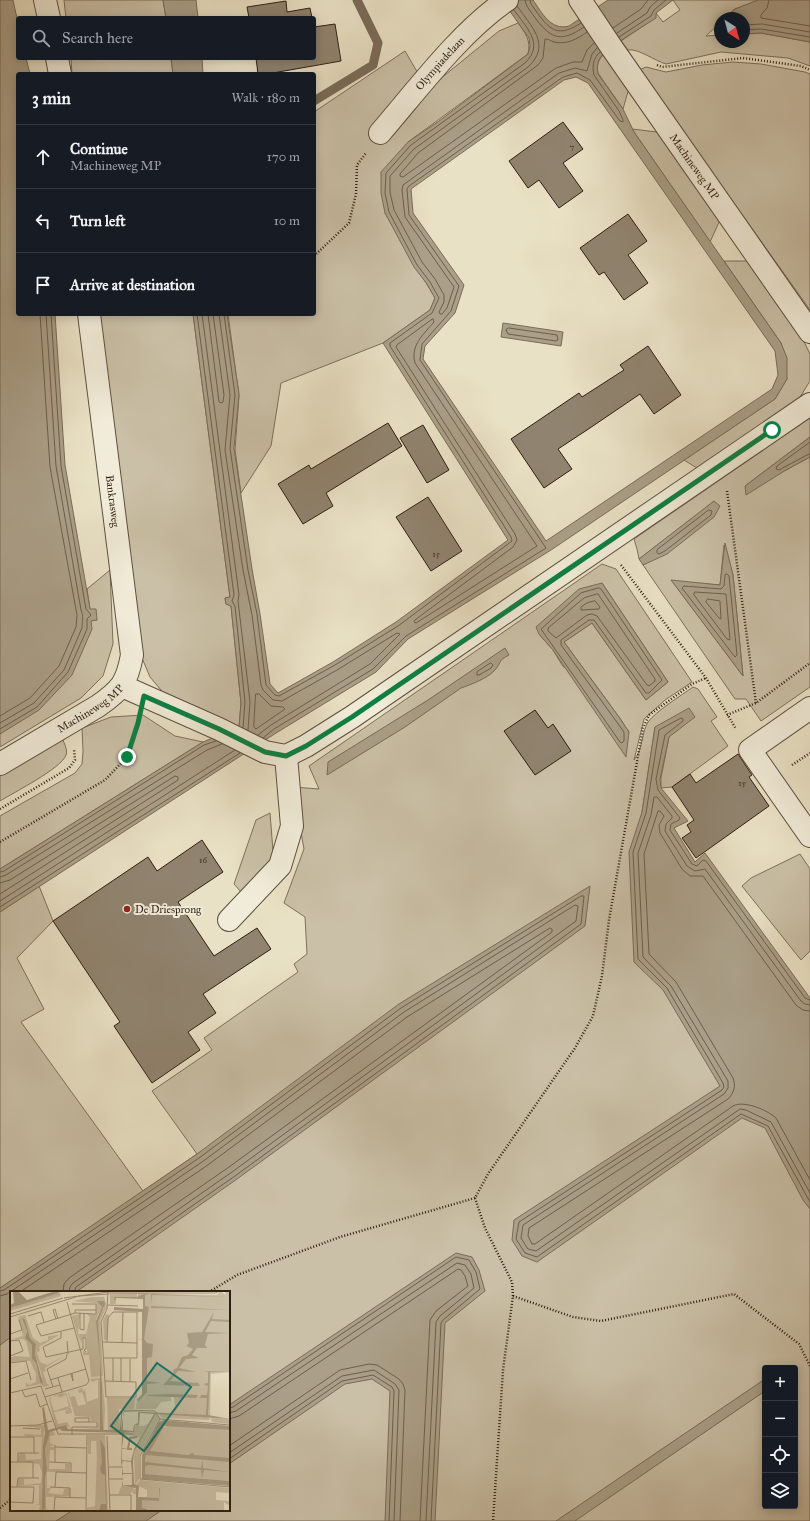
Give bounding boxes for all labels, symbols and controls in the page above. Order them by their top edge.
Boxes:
north arrow [714,12,750,48]
search box [16,16,316,60]
icon: search [30,27,52,49]
text: Search here [62,29,133,47]
street label: Olympiadelaan [413,34,467,93]
text: 3 min [32,88,71,109]
text: Walk · 180 m [231,90,300,106]
street label: Machineweg MP [667,131,722,203]
text: Continue [70,140,128,158]
house number: 7 [570,141,575,152]
icon: ahead [32,146,54,168]
text: 170 m [267,149,300,165]
text: Machineweg MP [70,158,161,174]
icon: left [32,210,54,232]
text: Turn left [70,212,126,230]
text: 10 m [274,213,300,229]
icon: arrive [32,274,54,296]
text: Arrive at destination [70,276,195,294]
route start [763,421,781,439]
street label: Bankrasweg [103,474,122,529]
house number: 15 [432,548,441,559]
street label: Machineweg MP [55,682,127,736]
route end [118,748,136,766]
house number: 15 [738,777,747,788]
house number: 16 [199,854,207,865]
place label: De Driesprong [135,903,202,916]
marker: De Driesprong [122,904,132,914]
inset map [10,1291,230,1511]
map controls [762,1365,798,1509]
button: + [762,1365,798,1401]
button: − [762,1401,798,1437]
button: locate [762,1437,798,1473]
button: layers [762,1473,798,1509]

